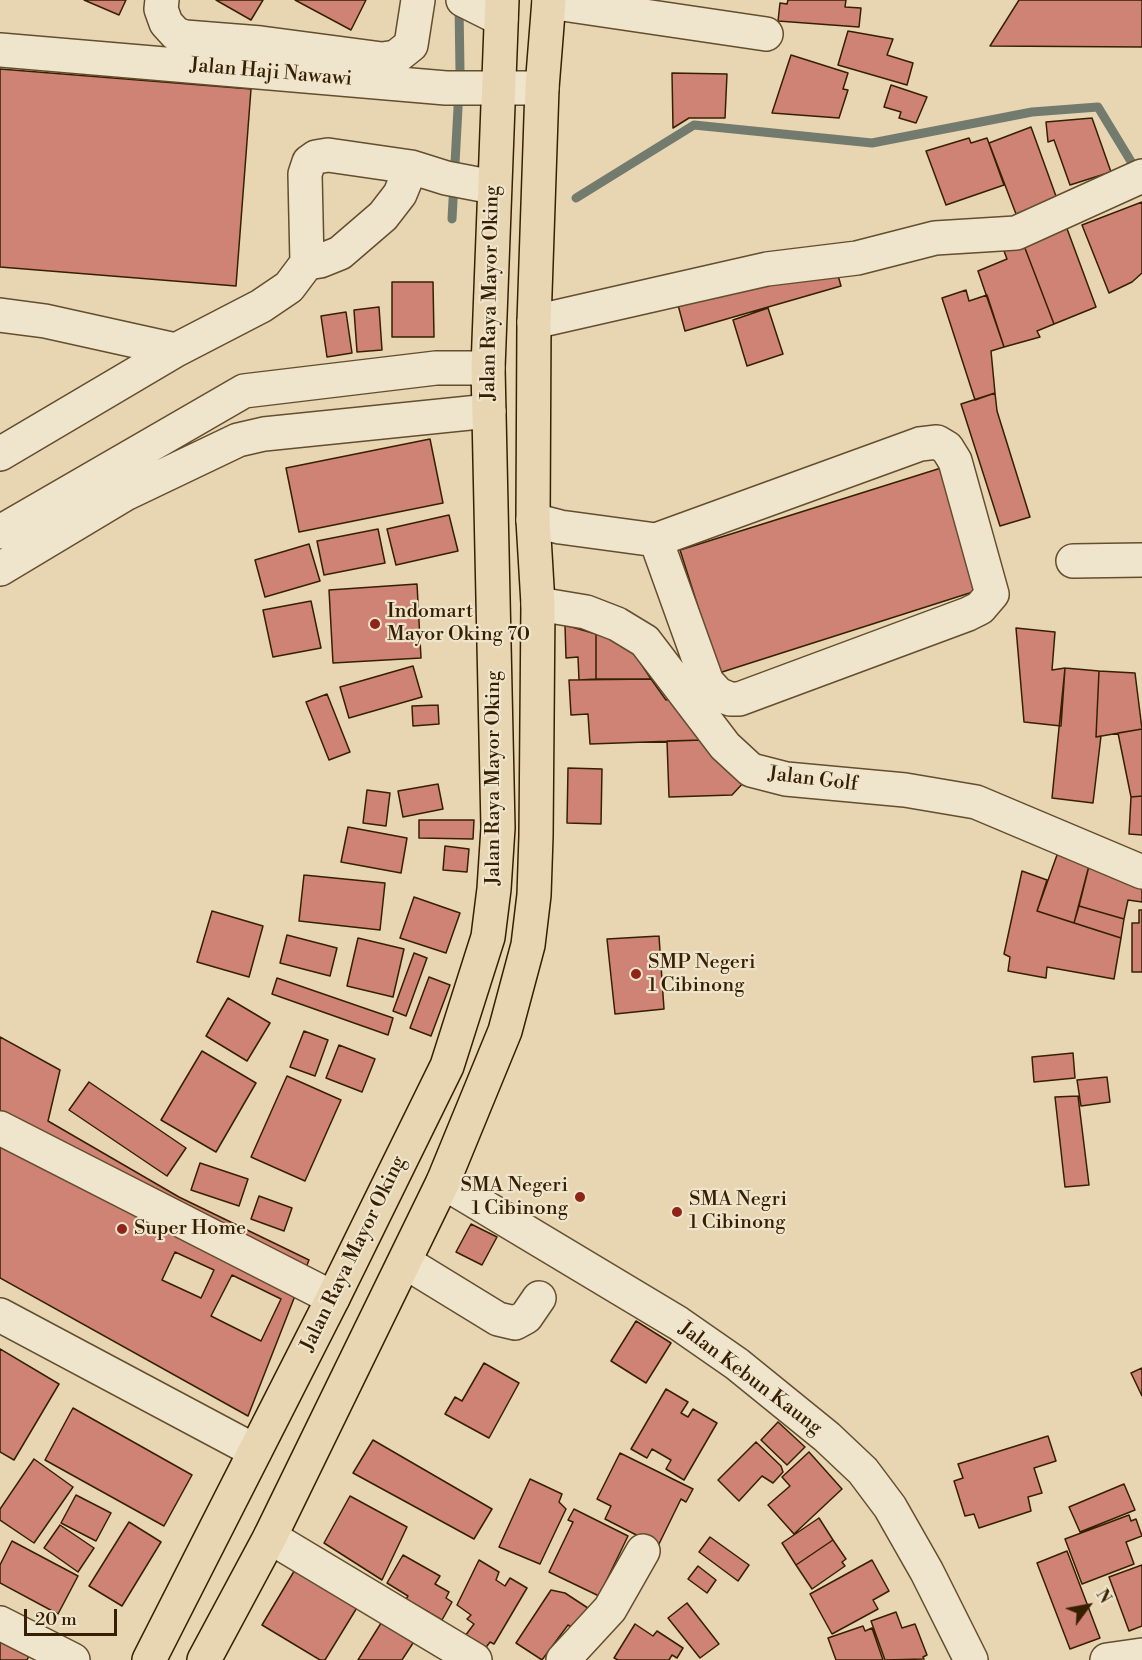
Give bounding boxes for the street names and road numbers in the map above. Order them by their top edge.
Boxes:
street label: Jalan Haji Nawawi [189,54,353,92]
street label: Jalan Raya Mayor Oking [477,185,505,401]
street label: Jalan Raya Mayor Oking [482,671,506,885]
street label: Jalan Golf [767,763,859,797]
street label: Jalan Raya Mayor Oking [296,1152,412,1356]
street label: Jalan Kebun Kaung [674,1317,826,1441]

